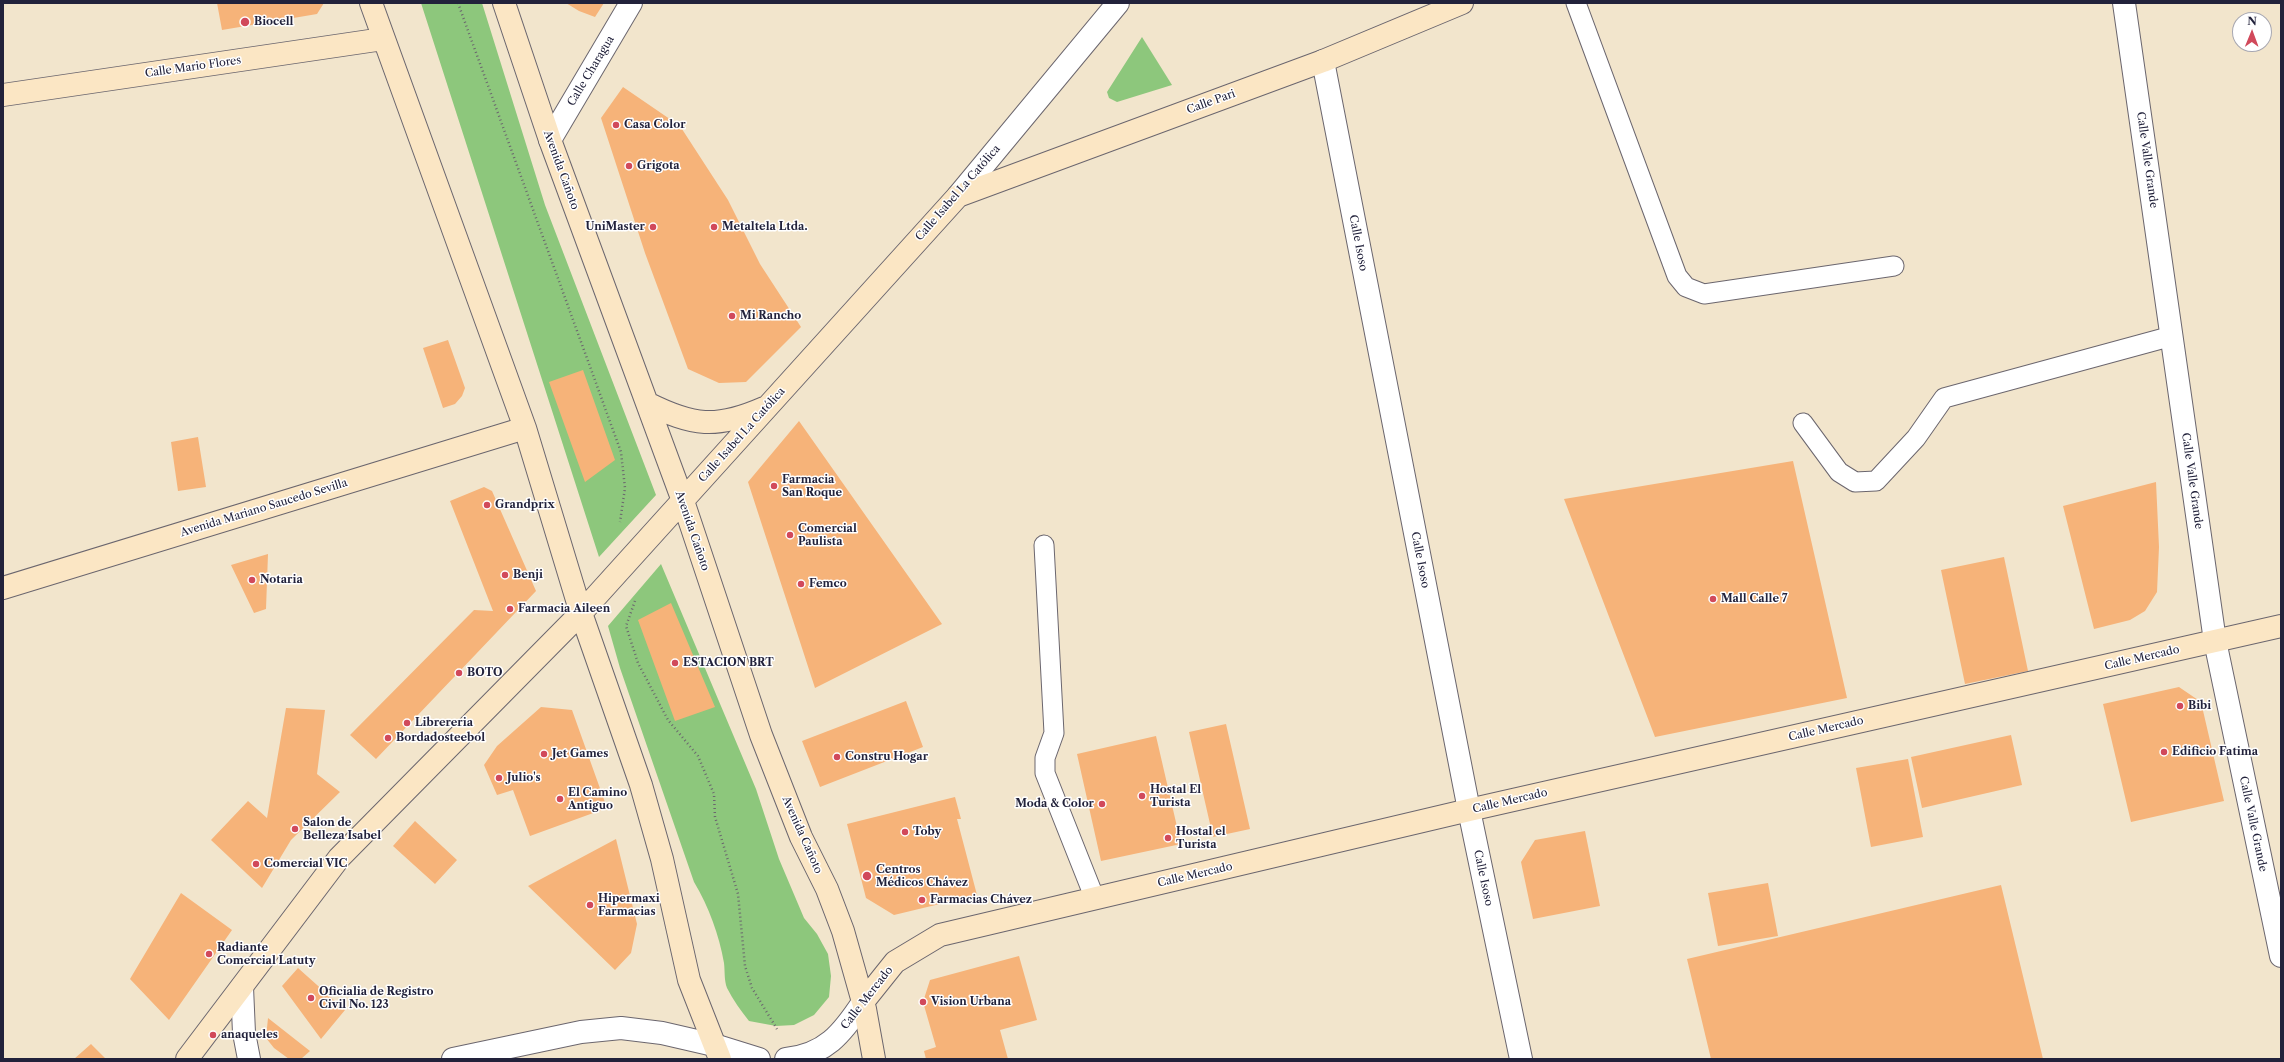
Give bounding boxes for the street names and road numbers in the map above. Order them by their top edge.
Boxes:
street label: Calle Charagua [565,33,617,109]
street label: Calle Mario Flores [144,54,242,80]
street label: Calle Pari [1185,87,1237,117]
street label: Calle Valle Grande [2134,111,2160,209]
street label: Avenida Cañoto [541,129,581,211]
street label: Calle Isabel La Católica [913,142,1003,244]
street label: Calle Isoso [1346,214,1370,272]
street label: Calle Isabel La Católica [696,385,788,485]
street label: Calle Valle Grande [2179,432,2205,530]
street label: Avenida Mariano Saucedo Sevilla [179,476,349,540]
street label: Avenida Cañoto [672,489,712,573]
street label: Calle Isoso [1408,531,1432,589]
street label: Calle Mercado [2103,643,2181,673]
street label: Calle Mercado [1787,714,1865,744]
street label: Calle Valle Grande [2236,775,2270,873]
street label: Calle Mercado [1471,786,1549,816]
street label: Avenida Cañoto [779,794,825,876]
street label: Calle Isoso [1471,849,1495,907]
street label: Calle Mercado [1156,860,1234,890]
street label: Calle Mercado [838,964,896,1032]

